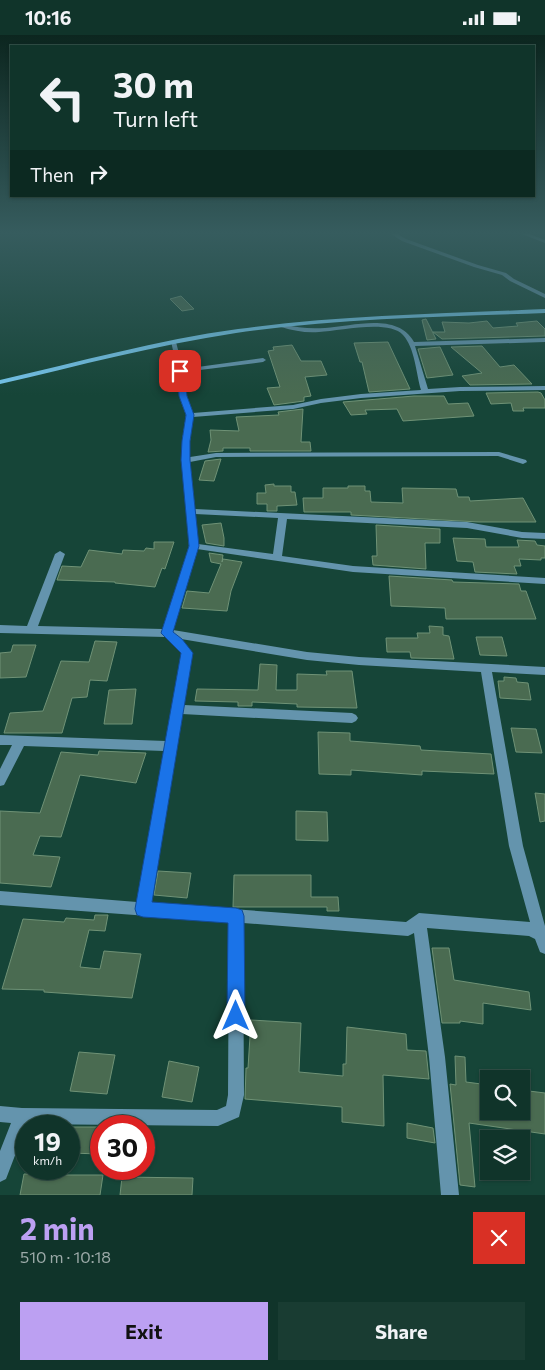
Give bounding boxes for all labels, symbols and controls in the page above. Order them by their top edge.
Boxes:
text: 10:16 [25,6,72,29]
text: 30 m [113,62,194,105]
icon: left [30,65,95,130]
text: Turn left [113,105,198,132]
icon: right [84,160,112,188]
text: Then [30,163,74,186]
pin [159,350,201,392]
icon: arrive [166,357,194,385]
position arrow [209,989,261,1041]
map controls [480,1070,530,1180]
button: search [480,1070,530,1120]
speed limit sign: 30 [90,1115,155,1180]
text: 19 [34,1126,61,1156]
button: layers [480,1130,530,1180]
text: km/h [33,1153,62,1167]
text: 2 min [20,1209,95,1246]
button: close [473,1212,525,1264]
text: 510 m · 10:18 [20,1247,111,1266]
button: Exit [20,1302,268,1360]
button: Share [278,1302,525,1360]

